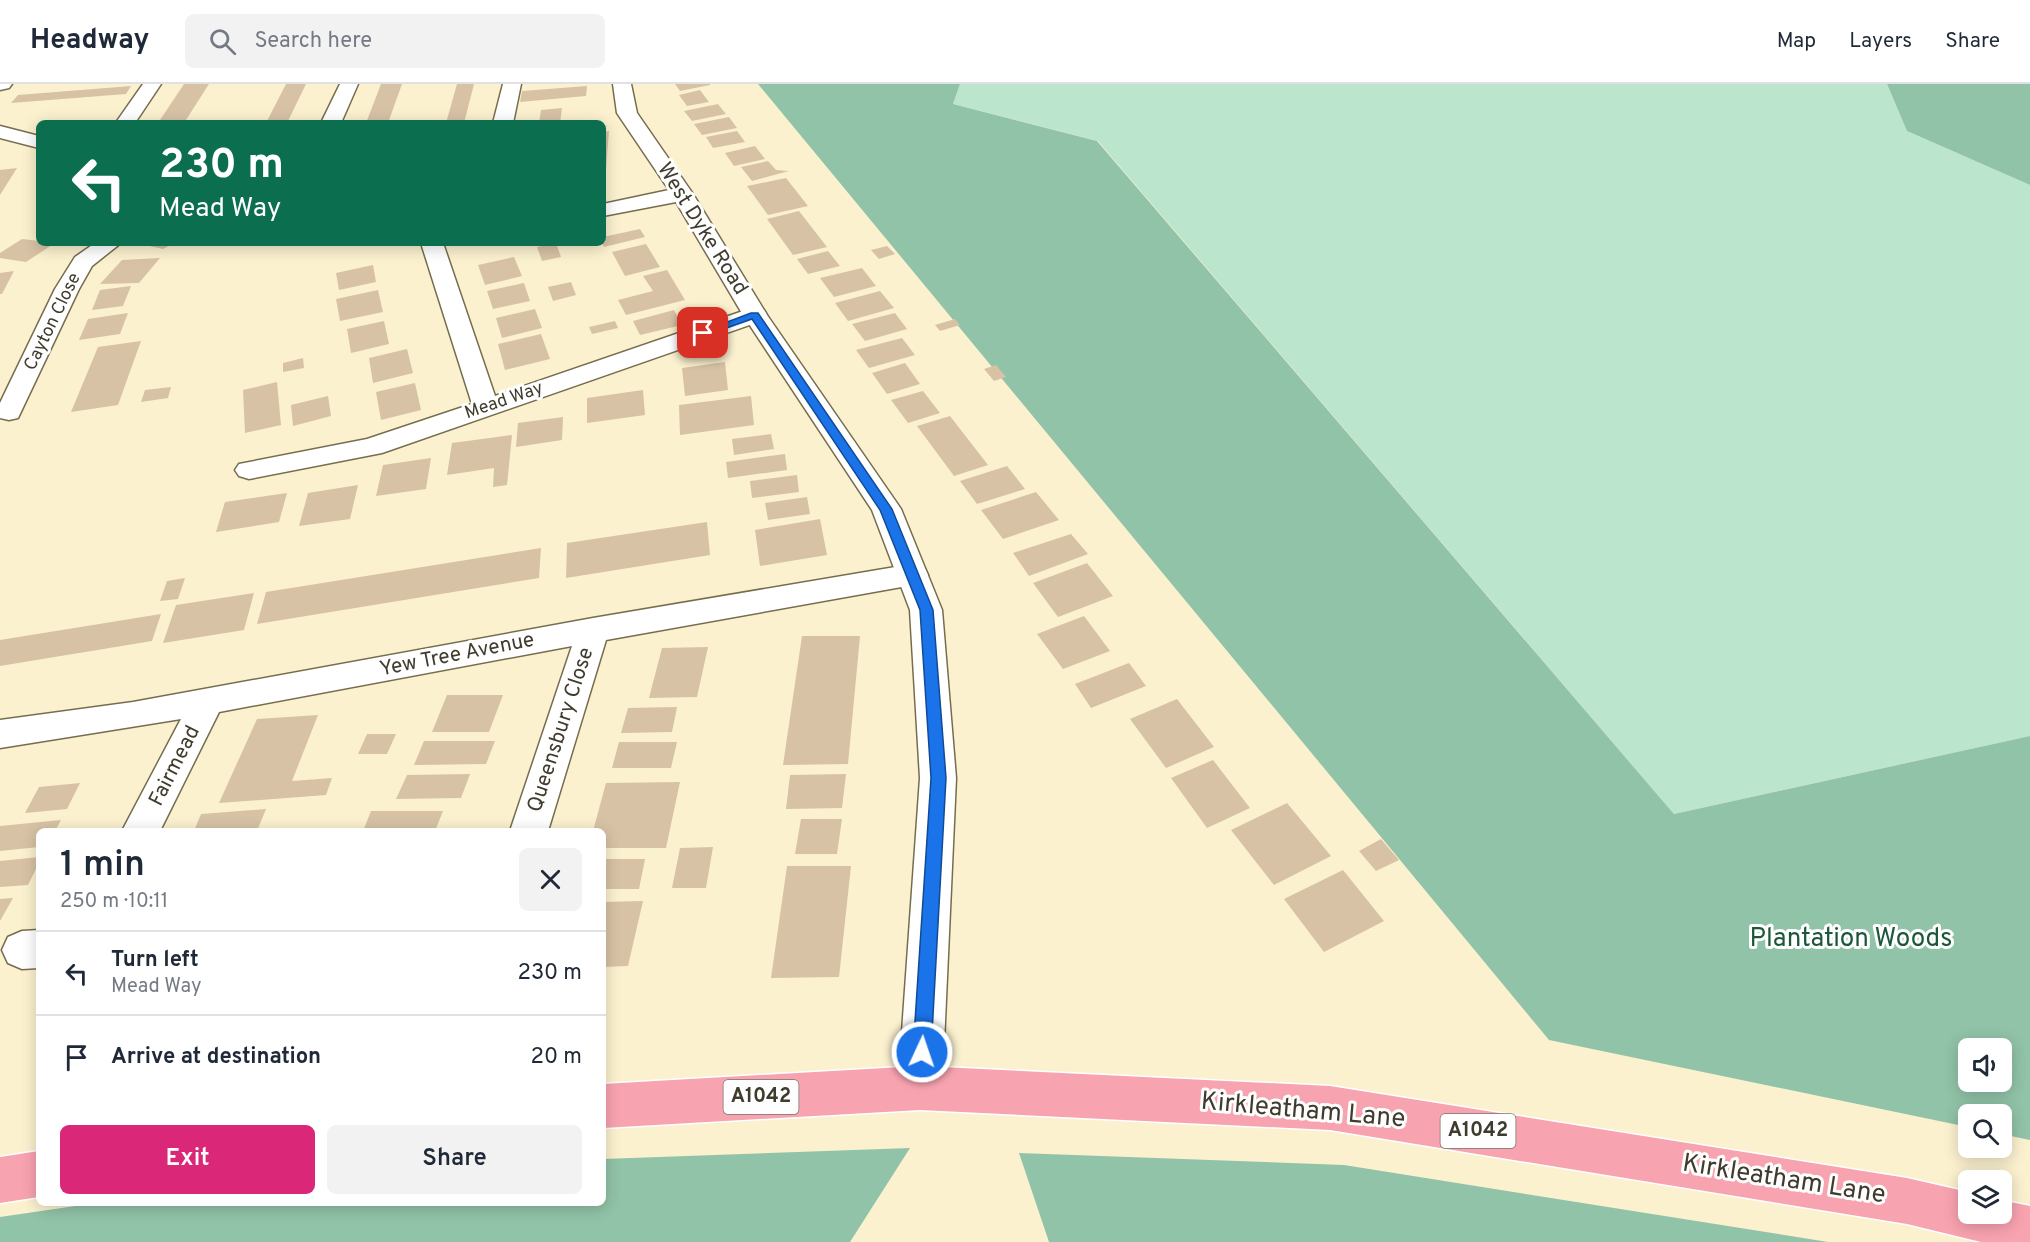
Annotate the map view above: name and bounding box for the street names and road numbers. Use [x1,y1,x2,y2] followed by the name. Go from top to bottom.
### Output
[650,158,754,300] street label: West Dyke Road
[19,269,87,375] street label: Cayton Close
[462,377,546,425] street label: Mead Way
[377,627,537,683] street label: Yew Tree Avenue
[522,644,600,816] street label: Queensbury Close
[143,721,207,811] street label: Fairmead
[724,1080,798,1114] road number: A1042
[1199,1086,1407,1136] street label: Kirkleatham Lane
[1440,1114,1516,1148] road number: A1042
[1680,1148,1888,1212] street label: Kirkleatham Lane

